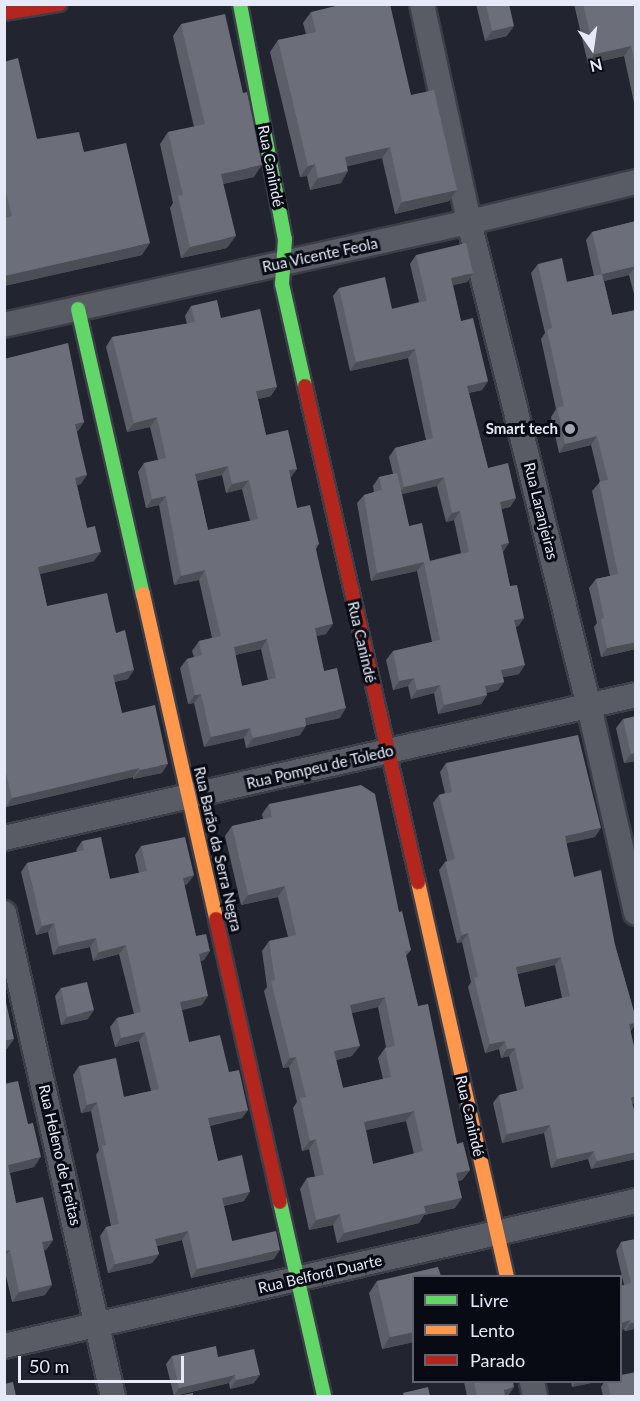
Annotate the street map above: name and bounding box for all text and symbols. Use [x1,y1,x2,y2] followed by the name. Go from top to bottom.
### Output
[562,18,622,78] north arrow
[588,55,604,77] text: N
[254,124,288,208] street label: Rua Canindé
[260,234,380,276] street label: Rua Vicente Feola
[486,420,558,438] place label: Smart tech
[563,422,577,436] marker: Smart tech
[520,461,562,561] street label: Rua Laranjeiras
[344,600,380,684] street label: Rua Canindé
[245,741,395,793] street label: Rua Pompeu de Toledo
[190,765,246,933] street label: Rua Barão da Serra Negra
[452,1074,488,1158] street label: Rua Canindé
[35,1083,85,1227] street label: Rua Heleno de Freitas
[256,1251,384,1297] street label: Rua Belford Duarte
[412,1275,622,1383] legend
[470,1289,509,1311] text: Livre
[470,1319,515,1341] text: Lento
[21,1344,188,1382] scale bar
[470,1349,525,1371] text: Parado
[29,1355,69,1377] text: 50 m

